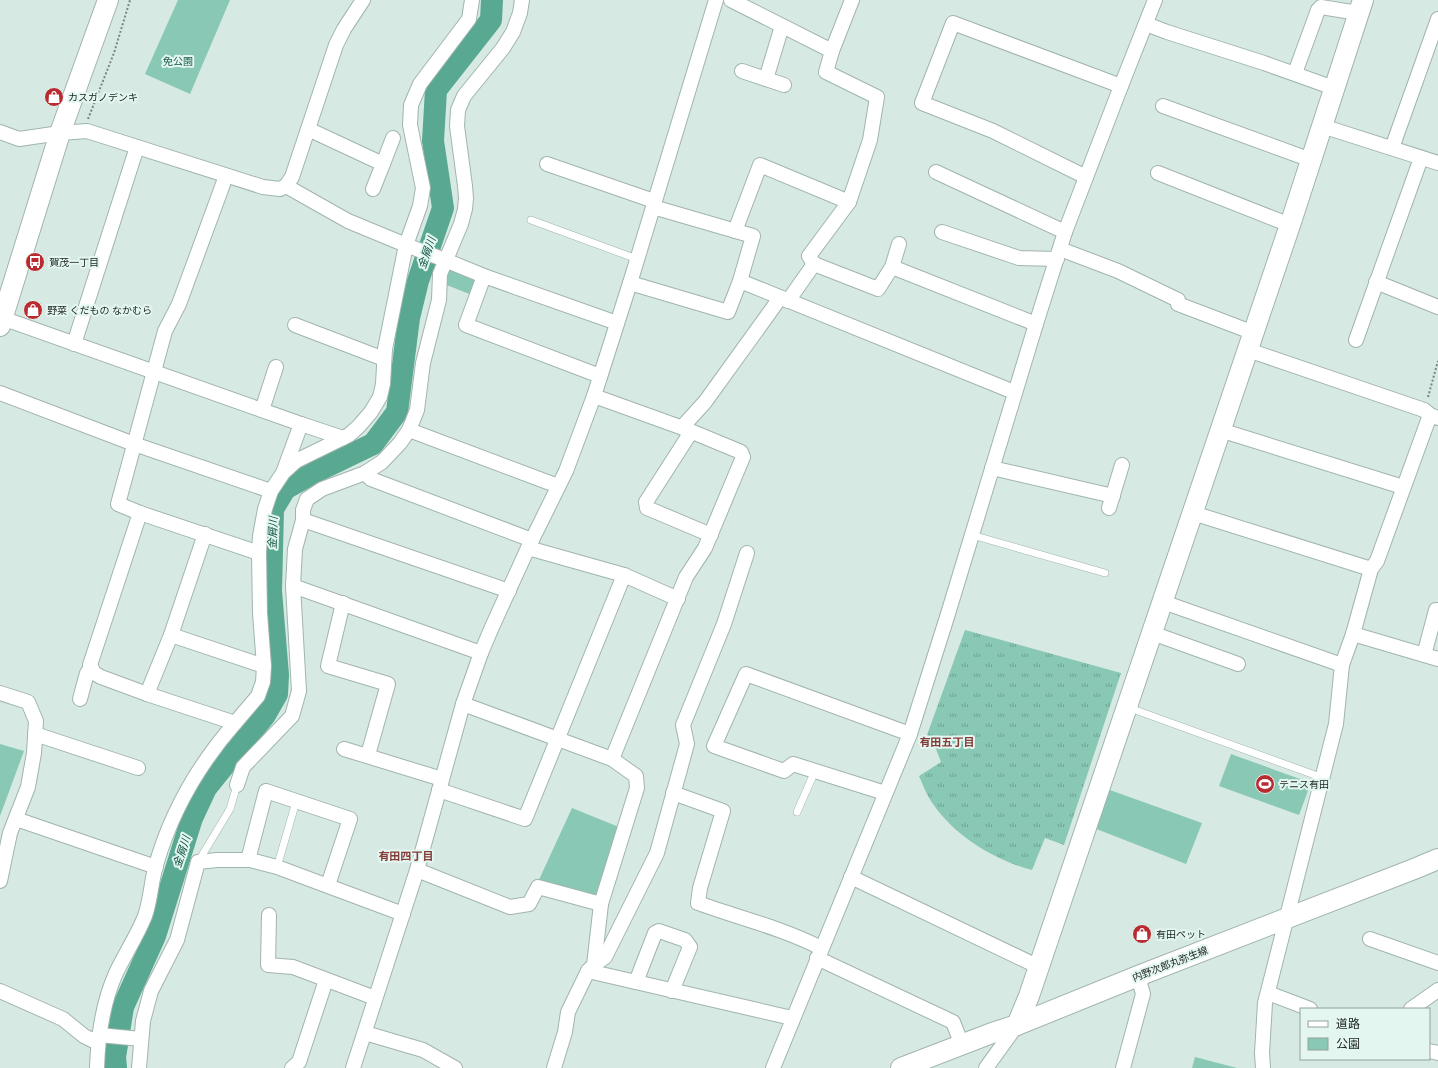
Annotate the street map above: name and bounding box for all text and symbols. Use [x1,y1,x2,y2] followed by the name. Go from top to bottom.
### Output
[163,56,193,67] park label: 免公園
[43,86,65,108] shop icon: カスガノデンキ
[68,92,138,103] place label: カスガノデンキ
[415,234,439,271] water label: 金屑川
[24,251,46,273] bus stop icon: 賀茂一丁目
[49,257,99,268] place label: 賀茂一丁目
[22,299,44,321] shop icon: 野菜 くだもの なかむら
[47,305,152,316] place label: 野菜 くだもの なかむら
[266,515,280,550] water label: 金屑川
[920,736,975,749] district label: 有田五丁目
[1254,773,1276,795] sports icon: テニス有田
[1279,779,1329,790] place label: テニス有田
[171,833,194,870] water label: 金屑川
[379,850,434,863] district label: 有田四丁目
[1131,923,1153,945] shop icon: 有田ペット
[1156,929,1206,940] place label: 有田ペット
[1131,945,1209,983] street label: 内野次郎丸弥生線
[1300,1008,1430,1060] legend
[1336,1017,1360,1031] text: 道路
[1336,1037,1360,1051] text: 公園

